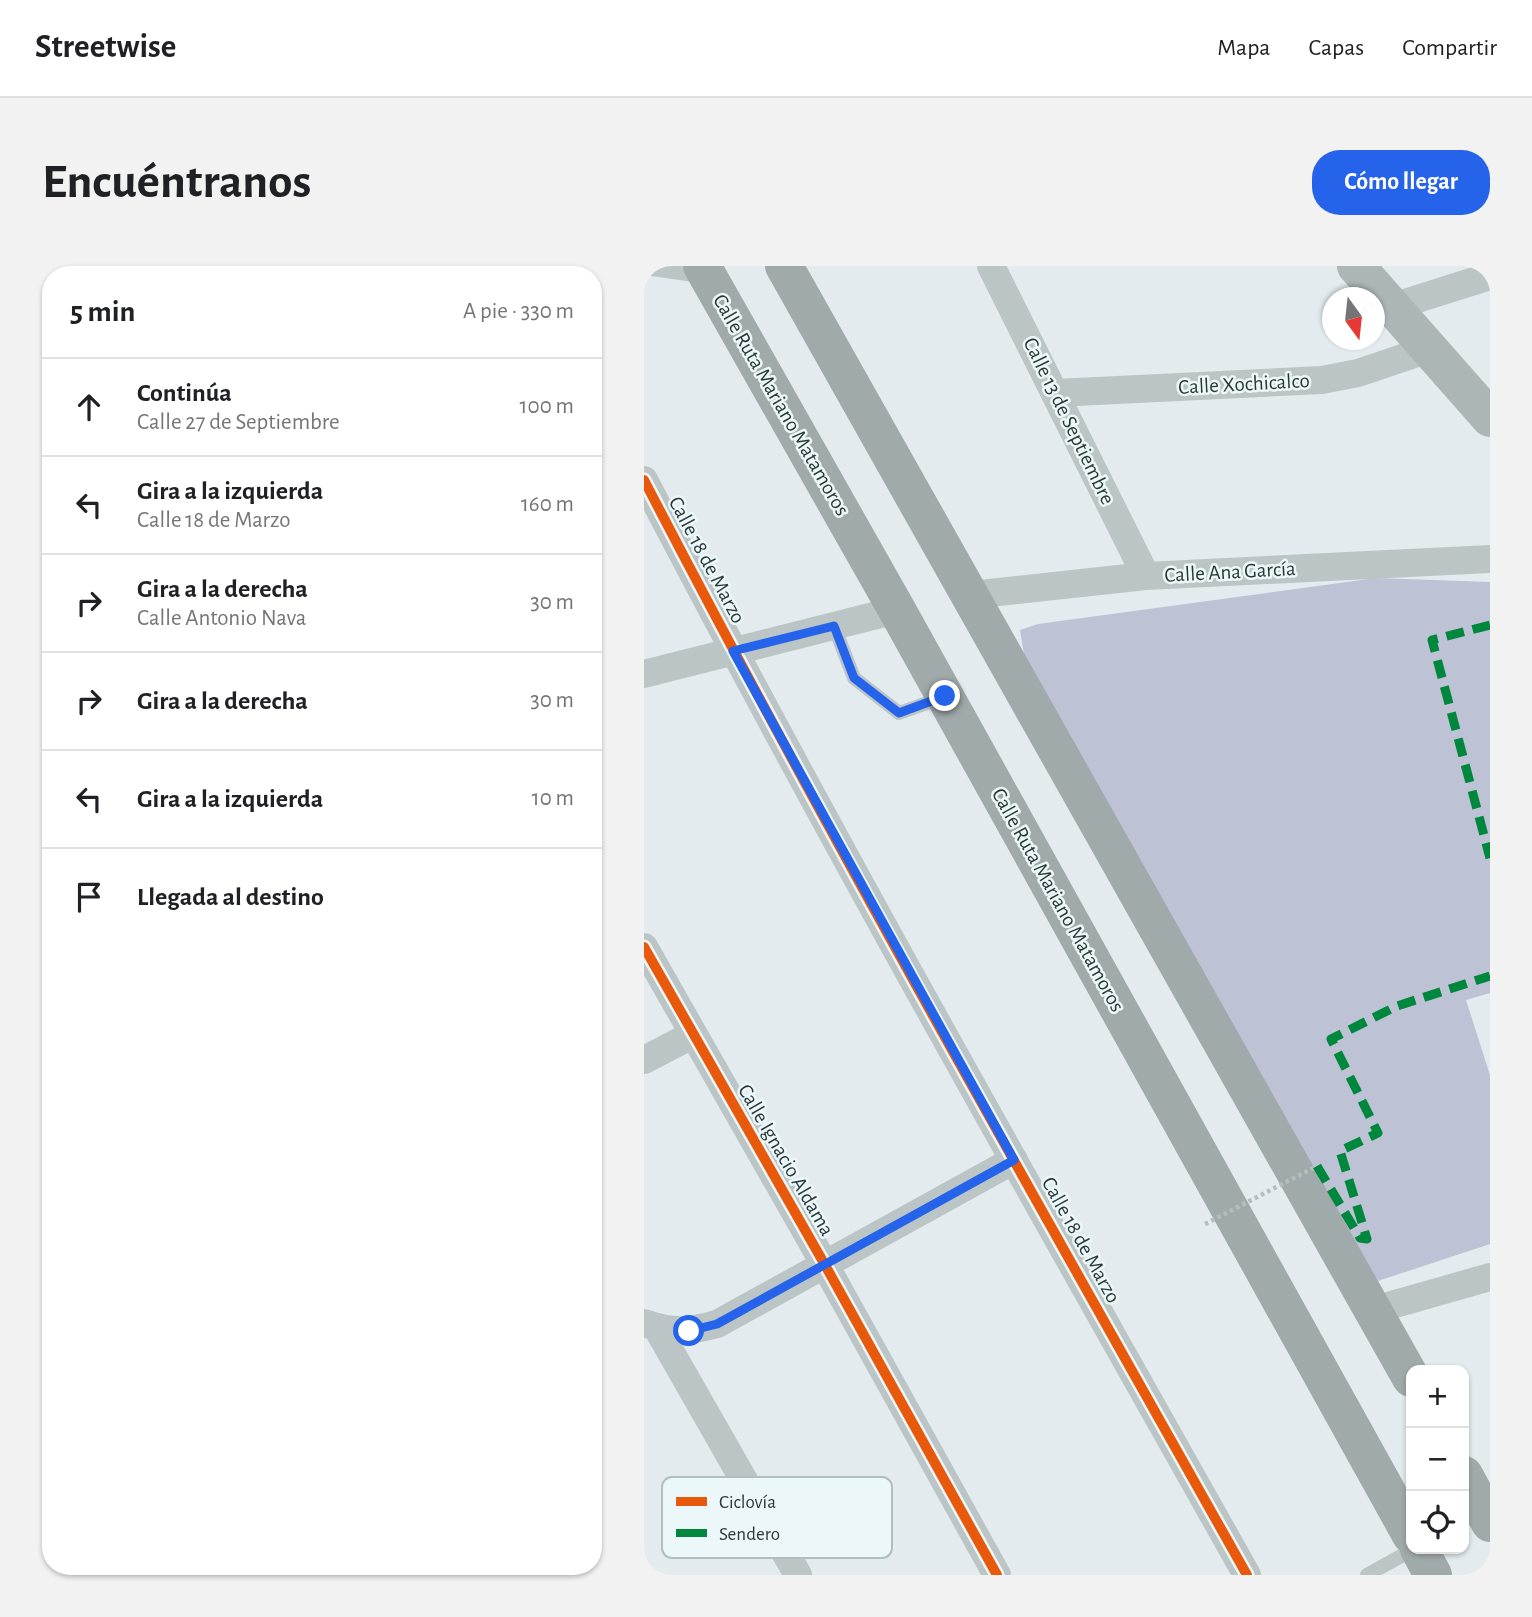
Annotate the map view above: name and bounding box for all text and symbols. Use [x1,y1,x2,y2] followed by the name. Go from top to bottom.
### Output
[35,31,176,64] text: Streetwise
[1217,36,1270,60] text: Mapa
[1308,36,1364,60] text: Capas
[1402,36,1497,60] text: Compartir
[1312,150,1490,215] button: Cómo llegar
[42,158,311,207] text: Encuéntranos
[1322,287,1385,350] north arrow
[709,291,853,519] street label: Calle Ruta Mariano Matamoros
[70,297,135,327] text: 5 min
[463,300,574,323] text: A pie · 330 m
[1020,334,1118,508] street label: Calle 13 de Septiembre
[1178,370,1310,398] street label: Calle Xochicalco
[137,380,232,406] text: Continúa
[70,388,108,426] icon: ahead
[520,395,574,418] text: 100 m
[137,411,340,434] text: Calle 27 de Septiembre
[137,478,323,504] text: Gira a la izquierda
[70,486,108,524] icon: left
[521,493,574,516] text: 160 m
[665,493,749,627] street label: Calle 18 de Marzo
[137,509,290,532] text: Calle 18 de Marzo
[1164,558,1297,586] street label: Calle Ana García
[137,576,308,602] text: Gira a la derecha
[70,584,108,622] icon: right
[530,591,574,614] text: 30 m
[137,607,306,630] text: Calle Antonio Nava
[929,680,960,711] route end
[70,682,108,720] icon: right
[137,688,308,714] text: Gira a la derecha
[530,689,574,712] text: 30 m
[70,780,108,818] icon: left
[988,785,1128,1015] street label: Calle Ruta Mariano Matamoros
[137,786,323,812] text: Gira a la izquierda
[532,787,574,810] text: 10 m
[70,878,108,916] icon: arrive
[137,884,324,910] text: Llegada al destino
[734,1081,838,1240] street label: Calle Ignacio Aldama
[1038,1174,1124,1306] street label: Calle 18 de Marzo
[673,1315,704,1346] route start
[1406,1365,1469,1554] map controls
[1406,1365,1469,1428] button: +
[1406,1428,1469,1491] button: −
[662,1477,892,1558] legend
[1406,1491,1469,1554] button: locate
[719,1493,776,1512] text: Ciclovía
[719,1525,780,1544] text: Sendero

